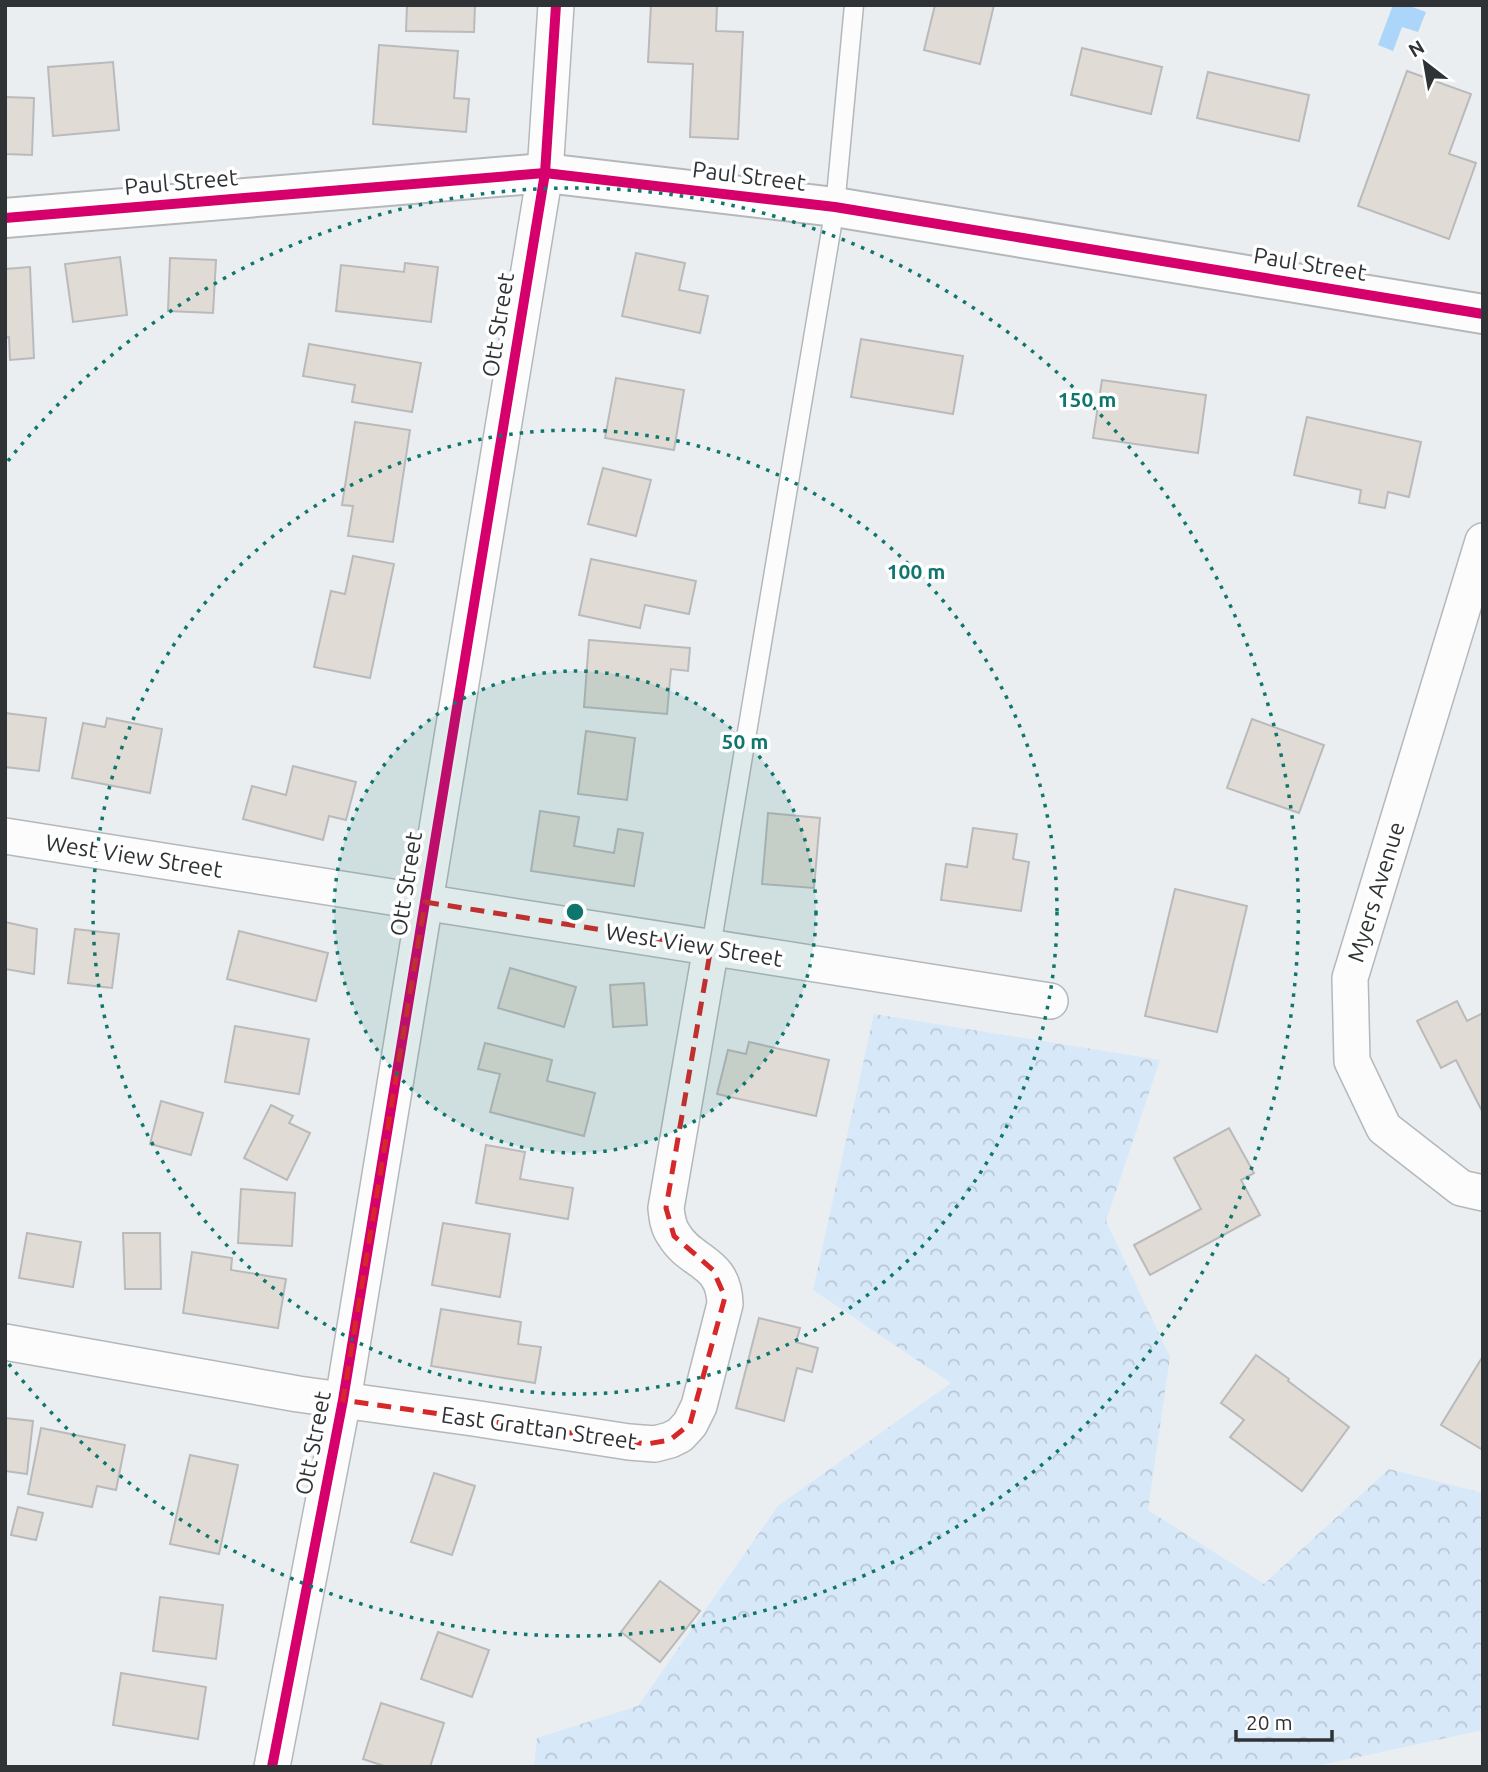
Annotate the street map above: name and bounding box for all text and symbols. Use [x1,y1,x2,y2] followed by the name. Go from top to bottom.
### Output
[1390,28,1460,98] north arrow
[1404,35,1428,62] text: N
[691,156,807,195] street label: Paul Street
[123,164,239,199] street label: Paul Street
[1252,242,1368,285] street label: Paul Street
[477,271,518,379] street label: Ott Street
[1058,387,1116,411] text: 150 m
[887,559,945,583] text: 100 m
[722,729,768,753] text: 50 m
[1342,819,1409,965] street label: Myers Avenue
[44,829,224,882] street label: West View Street
[385,830,426,938] street label: Ott Street
[563,900,587,924] centre of rings
[604,918,784,971] street label: West View Street
[290,1389,335,1497] street label: Ott Street
[440,1401,638,1454] street label: East Grattan Street
[1236,1698,1332,1742] scale bar
[1246,1710,1293,1734] text: 20 m

